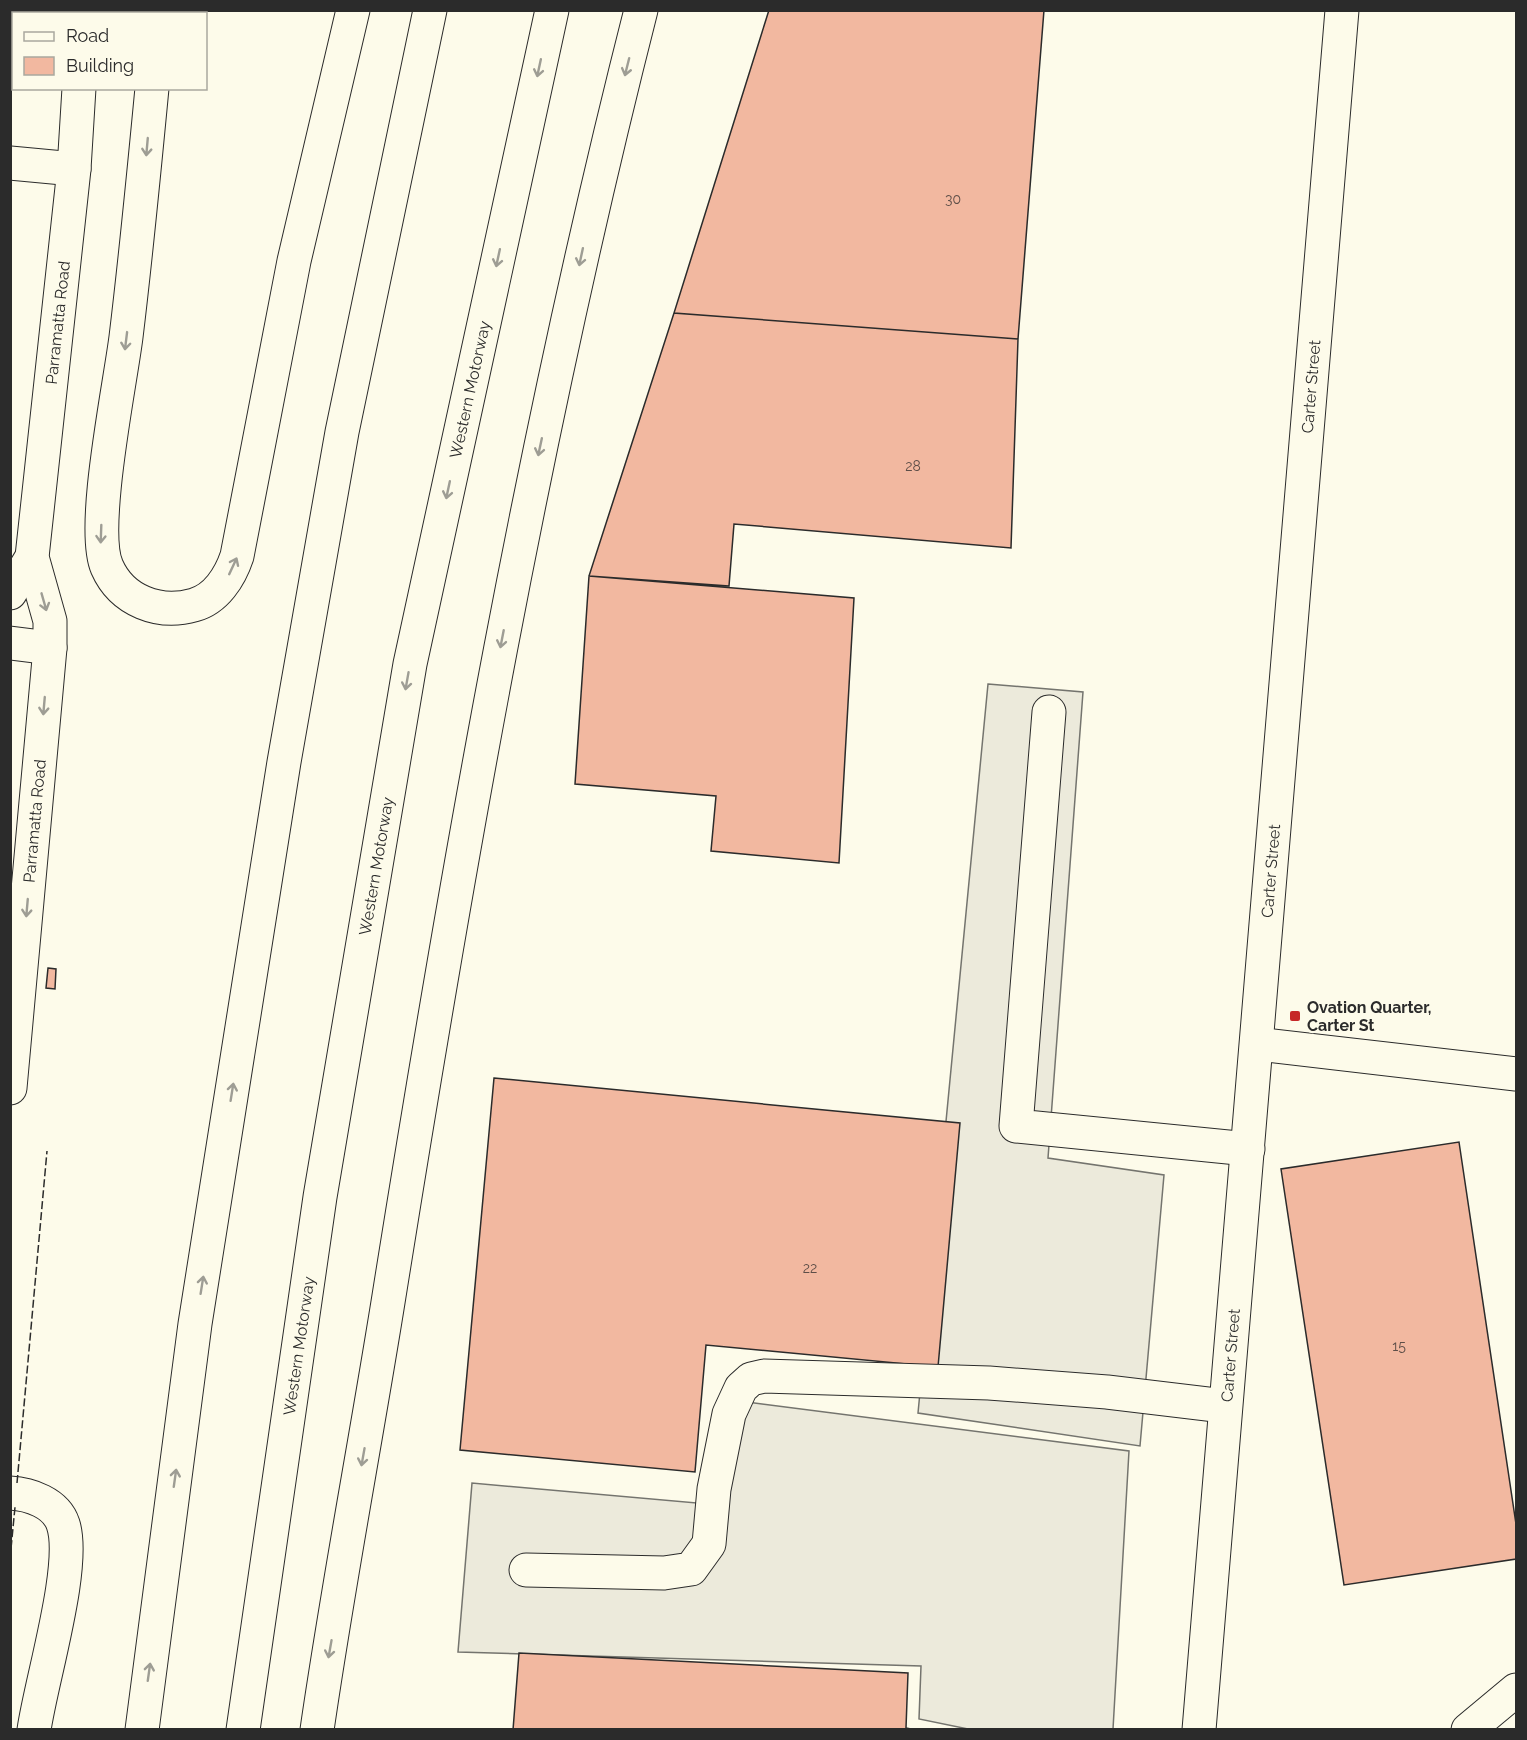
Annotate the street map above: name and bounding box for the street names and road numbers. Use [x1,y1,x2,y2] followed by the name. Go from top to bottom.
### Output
[41,260,73,385] street label: Parramatta Road
[445,319,494,460] street label: Western Motorway
[1297,339,1324,434] street label: Carter Street
[19,758,49,884] street label: Parramatta Road
[355,795,397,937] street label: Western Motorway
[1257,823,1284,918] street label: Carter Street
[279,1275,318,1417] street label: Western Motorway
[1217,1307,1244,1403] street label: Carter Street

